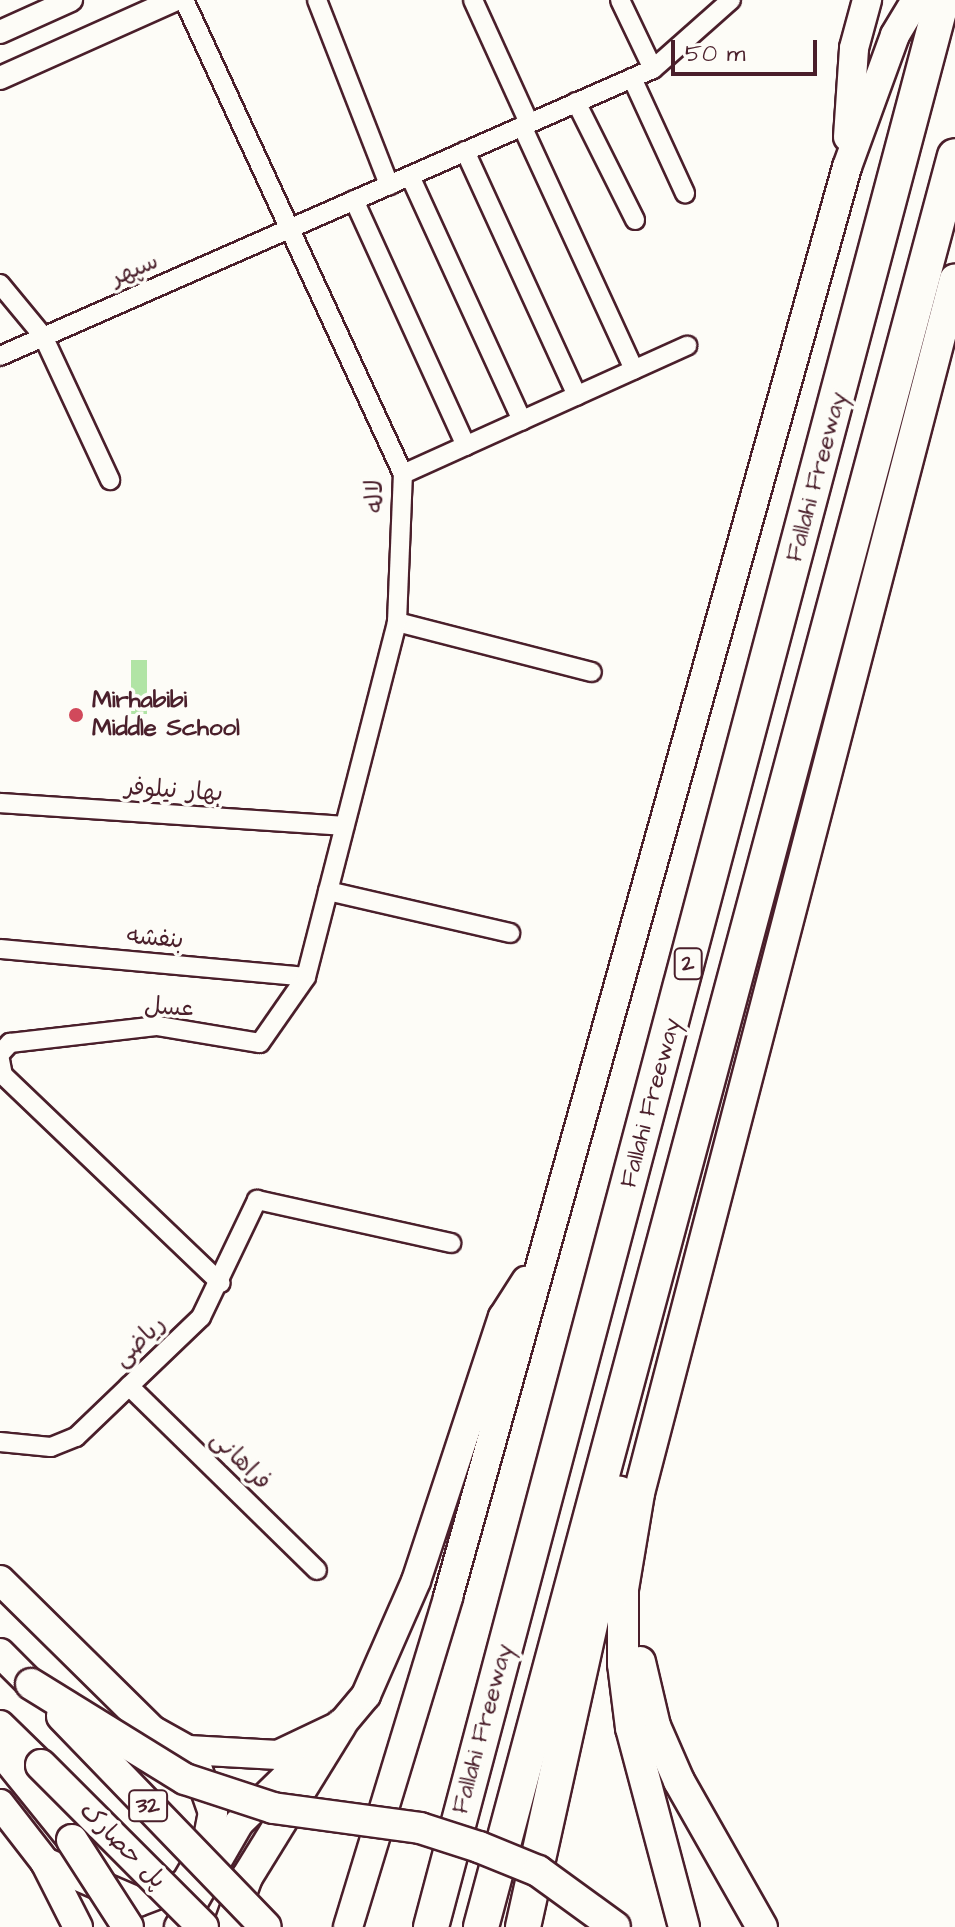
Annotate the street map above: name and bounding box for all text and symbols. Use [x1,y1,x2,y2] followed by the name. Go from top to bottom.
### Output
[675,24,821,74] scale bar
[685,37,745,71] text: 50 m
[107,247,163,293] street label: سپهر
[781,389,853,565] street label: Fallahi Freeway
[361,479,391,513] street label: لاله
[92,687,240,743] place label: Mirhabibi Middle School
[67,706,85,724] marker: Mirhabibi Middle School
[124,773,224,809] street label: بهار نیلوفر
[125,922,185,956] street label: بنفشه
[672,946,704,982] road number: 2
[143,992,195,1024] street label: عسل
[615,1015,687,1191] street label: Fallahi Freeway
[108,1310,172,1374] street label: ریاضی
[204,1425,276,1497] street label: فراهانی
[447,1641,519,1817] street label: Fallahi Freeway
[128,1788,168,1824] road number: 32
[73,1797,171,1895] street label: پل حصارک

